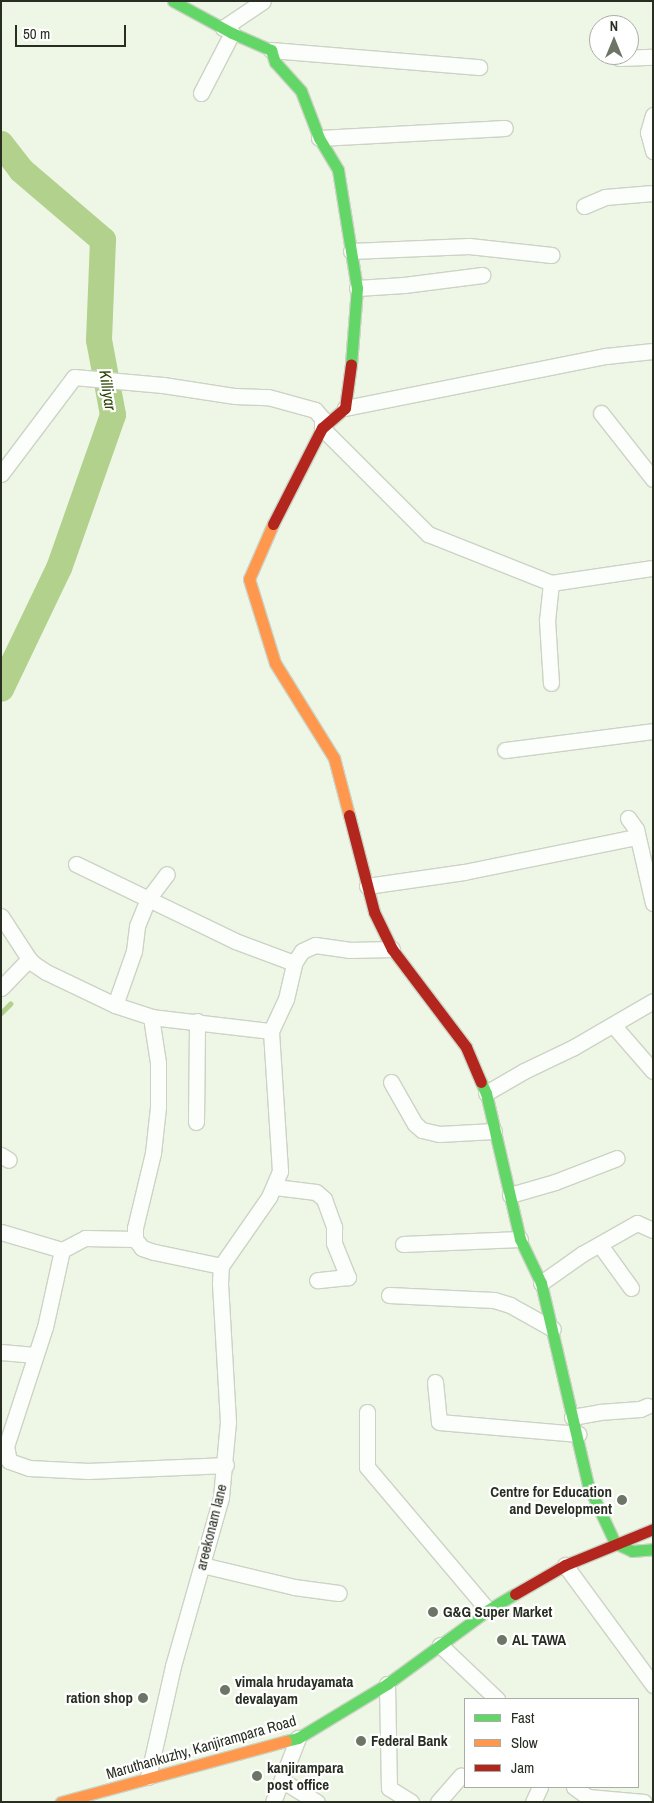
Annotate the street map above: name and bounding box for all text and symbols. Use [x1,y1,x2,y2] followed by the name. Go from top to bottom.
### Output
[18,15,129,47] scale bar
[589,15,639,65] north arrow
[610,17,618,35] text: N
[23,23,50,44] text: 50 m
[95,369,121,411] water label: Killiyar
[192,1482,230,1572] street label: areekonam lane
[490,1482,612,1517] place label: Centre for Education and Development
[616,1494,628,1506] marker: Centre for Education and Development
[443,1603,552,1621] place label: G&G Super Market
[427,1606,439,1618] marker: G&G Super Market
[512,1631,566,1649] place label: AL TAWA
[496,1634,508,1646] marker: AL TAWA
[235,1672,353,1707] place label: vimala hrudayamata devalayam
[219,1684,231,1696] marker: vimala hrudayamata devalayam
[66,1689,133,1707] place label: ration shop
[137,1692,149,1704] marker: ration shop
[464,1698,639,1788] legend
[511,1707,534,1728] text: Fast
[104,1711,298,1783] street label: Maruthankuzhy, Kanjirampara Road
[371,1732,448,1750] place label: Federal Bank
[511,1732,538,1753] text: Slow
[355,1735,367,1747] marker: Federal Bank
[511,1757,534,1778] text: Jam
[267,1758,344,1793] place label: kanjirampara post office
[251,1770,263,1782] marker: kanjirampara post office

